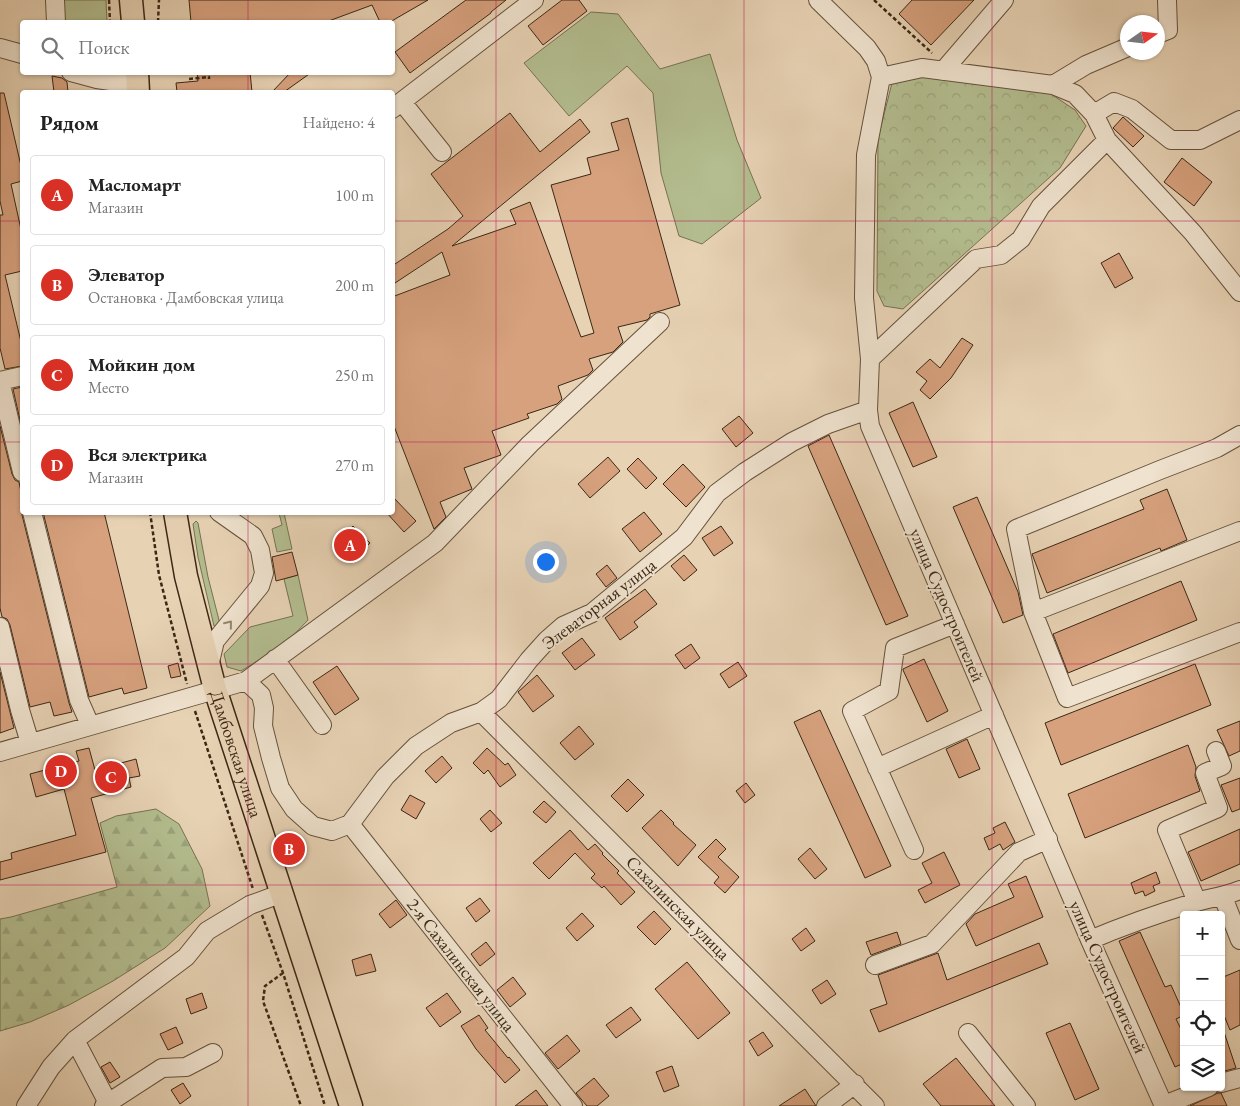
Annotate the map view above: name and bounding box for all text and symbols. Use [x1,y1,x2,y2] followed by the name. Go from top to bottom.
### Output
[1120,15,1165,60] north arrow
[20,20,395,75] search box
[38,34,66,62] icon: search
[78,35,130,60] text: Поиск
[40,109,99,136] text: Рядом
[303,112,375,133] text: Найдено: 4
[88,172,181,197] text: Масломарт
[51,185,63,206] text: A
[335,185,374,206] text: 100 m
[88,197,143,218] text: Магазин
[88,262,164,287] text: Элеватор
[52,275,62,296] text: B
[335,275,374,296] text: 200 m
[88,287,284,308] text: Остановка · Дамбовская улица
[88,352,195,377] text: Мойкин дом
[51,365,63,386] text: C
[335,365,374,386] text: 250 m
[88,377,129,398] text: Место
[88,442,207,467] text: Вся электрика
[51,455,63,476] text: D
[335,455,374,476] text: 270 m
[88,467,143,488] text: Магазин
[905,524,990,686] street label: улица Судостроителей
[334,526,366,564] pin: A
[533,549,559,575] your location
[537,553,661,654] street label: Элеваторная улица
[224,621,232,630] one-way arrow
[205,687,268,821] street label: Дамбовская улица
[45,752,77,790] pin: D
[95,758,127,796] pin: C
[273,830,305,868] pin: B
[621,851,736,965] street label: Сахалинская улица
[402,893,521,1037] street label: 2-я Сахалинская улица
[1064,897,1153,1057] street label: улица Судостроителей
[1180,911,1225,1091] map controls
[1180,911,1225,956] button: +
[1180,956,1225,1001] button: −
[1180,1001,1225,1046] button: locate
[1180,1046,1225,1091] button: layers

